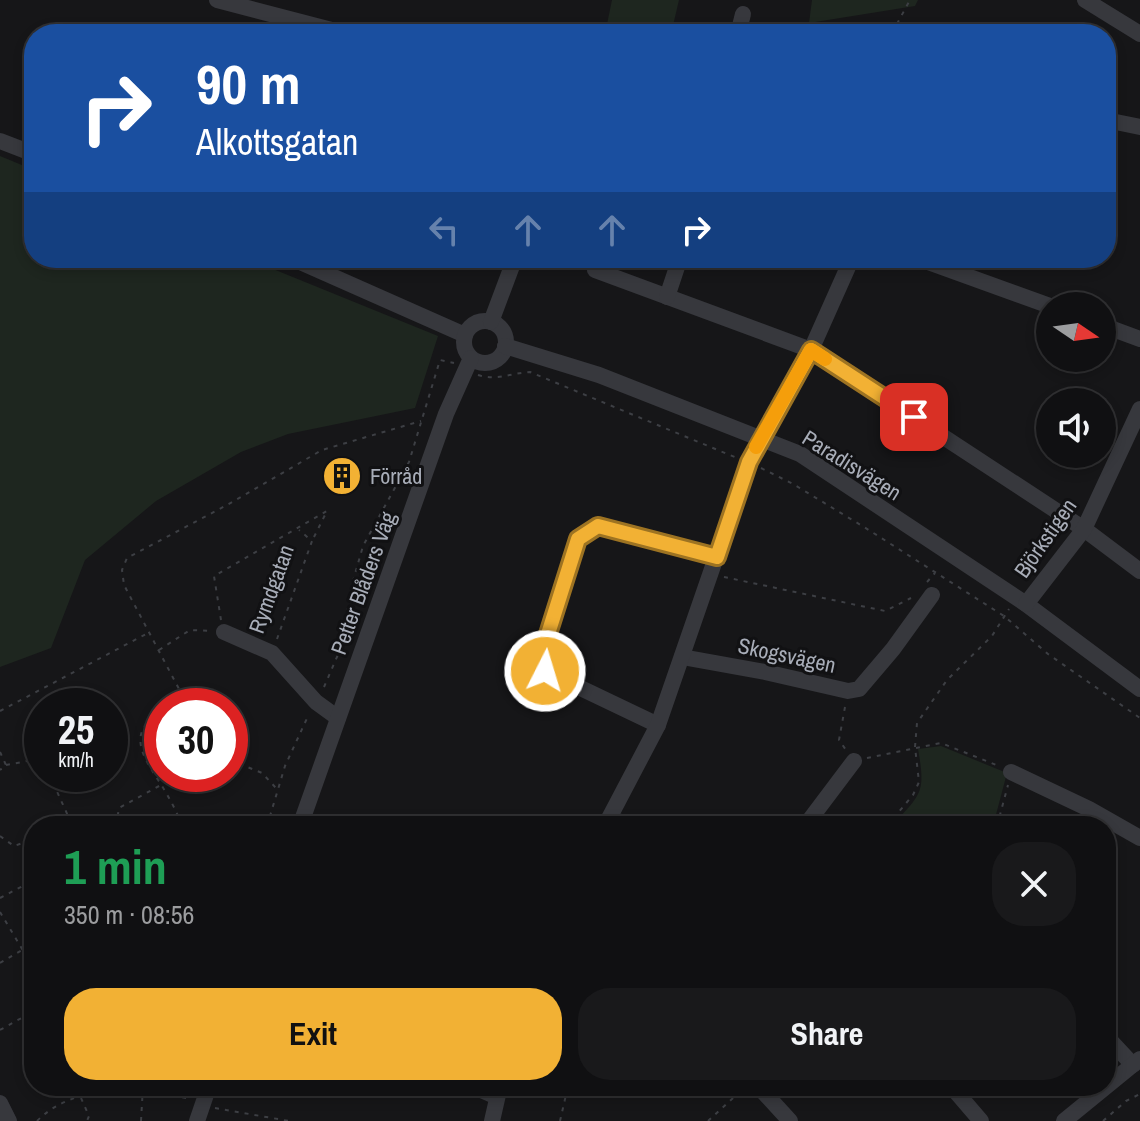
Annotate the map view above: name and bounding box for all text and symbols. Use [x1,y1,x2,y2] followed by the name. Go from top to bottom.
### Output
[196,46,301,121] text: 90 m
[64,56,168,160] icon: right
[196,118,358,166] text: Alkottsgatan
[422,208,466,252] icon: left
[506,208,550,252] icon: ahead
[590,208,634,252] icon: ahead
[674,208,718,252] icon: right
[1036,292,1116,372] north arrow
[1036,292,1116,468] map controls
[880,383,948,451] pin
[1036,388,1116,468] button: sound
[892,395,936,439] icon: arrive
[797,423,907,507] street label: Paradisvägen
[321,455,363,497] building icon: Förråd
[370,461,422,491] place label: Förråd
[1007,492,1083,584] street label: Björkstigen
[323,507,403,659] street label: Petter Blåders Väg
[241,541,301,637] street label: Rymdgatan
[503,629,587,713] position arrow
[735,630,839,680] street label: Skogsvägen
[144,688,248,792] speed limit sign: 30
[58,703,94,756] text: 25
[58,746,94,773] text: km/h
[64,834,167,899] text: 1 min
[992,842,1076,926] button: close
[64,897,194,932] text: 350 m · 08:56
[64,988,562,1080] button: Exit
[578,988,1076,1080] button: Share

